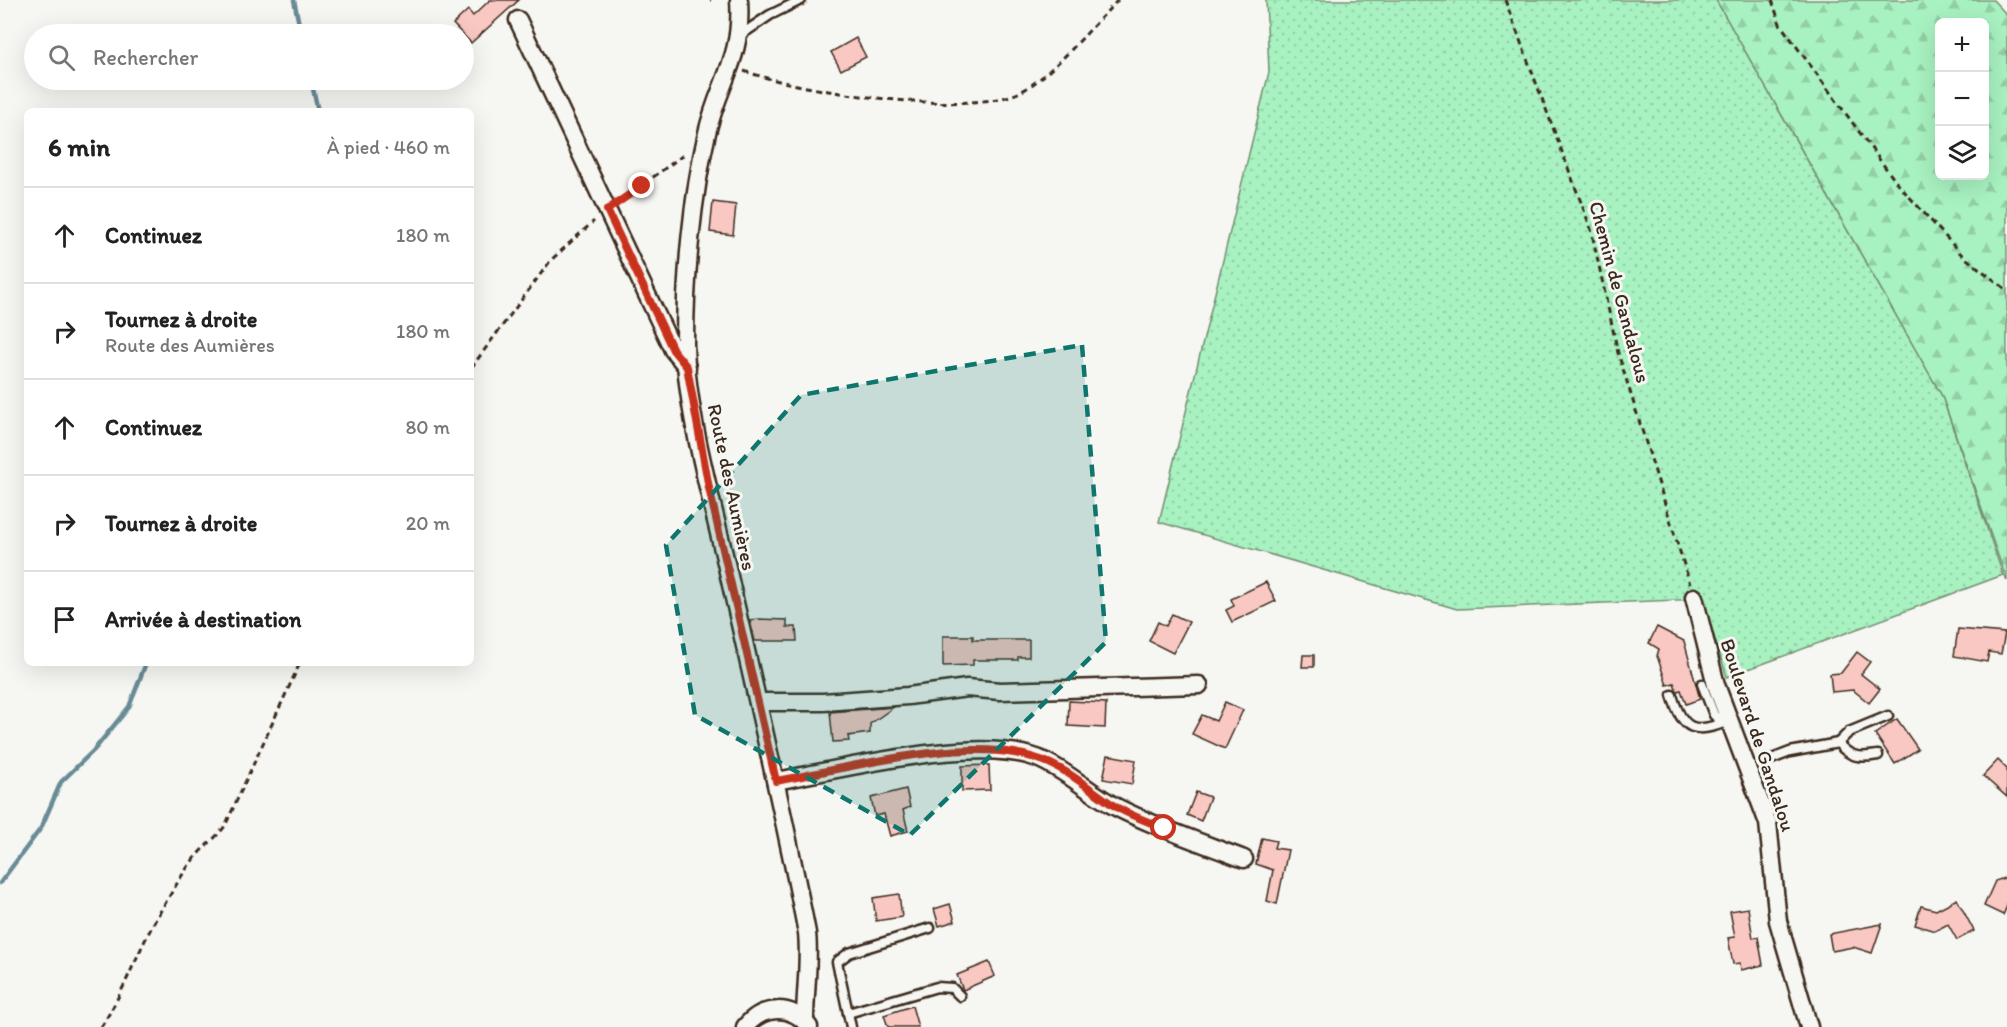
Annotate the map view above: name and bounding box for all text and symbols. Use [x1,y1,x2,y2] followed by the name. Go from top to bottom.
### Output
[1935,18,1989,180] map controls
[1935,18,1989,72] button: +
[24,24,474,90] search box
[45,41,78,74] icon: search
[93,44,198,71] text: Rechercher
[1935,72,1989,126] button: −
[1935,126,1989,180] button: layers
[48,131,110,163] text: 6 min
[327,135,450,159] text: À pied · 460 m
[628,172,654,198] route end
[1584,199,1656,385] street label: Chemin de Gandalous
[48,219,81,252] icon: ahead
[105,222,202,249] text: Continuez
[396,223,450,247] text: 180 m
[105,306,257,333] text: Tournez à droite
[48,315,81,348] icon: right
[396,319,450,343] text: 180 m
[105,333,275,357] text: Route des Aumières
[703,401,761,573] street label: Route des Aumières
[48,411,81,444] icon: ahead
[105,414,202,441] text: Continuez
[405,415,450,439] text: 80 m
[48,507,81,540] icon: right
[105,510,257,537] text: Tournez à droite
[406,511,450,535] text: 20 m
[48,603,81,636] icon: arrive
[105,606,301,633] text: Arrivée à destination
[1716,636,1800,834] street label: Boulevard de Gandalou
[1150,814,1176,840] route start

